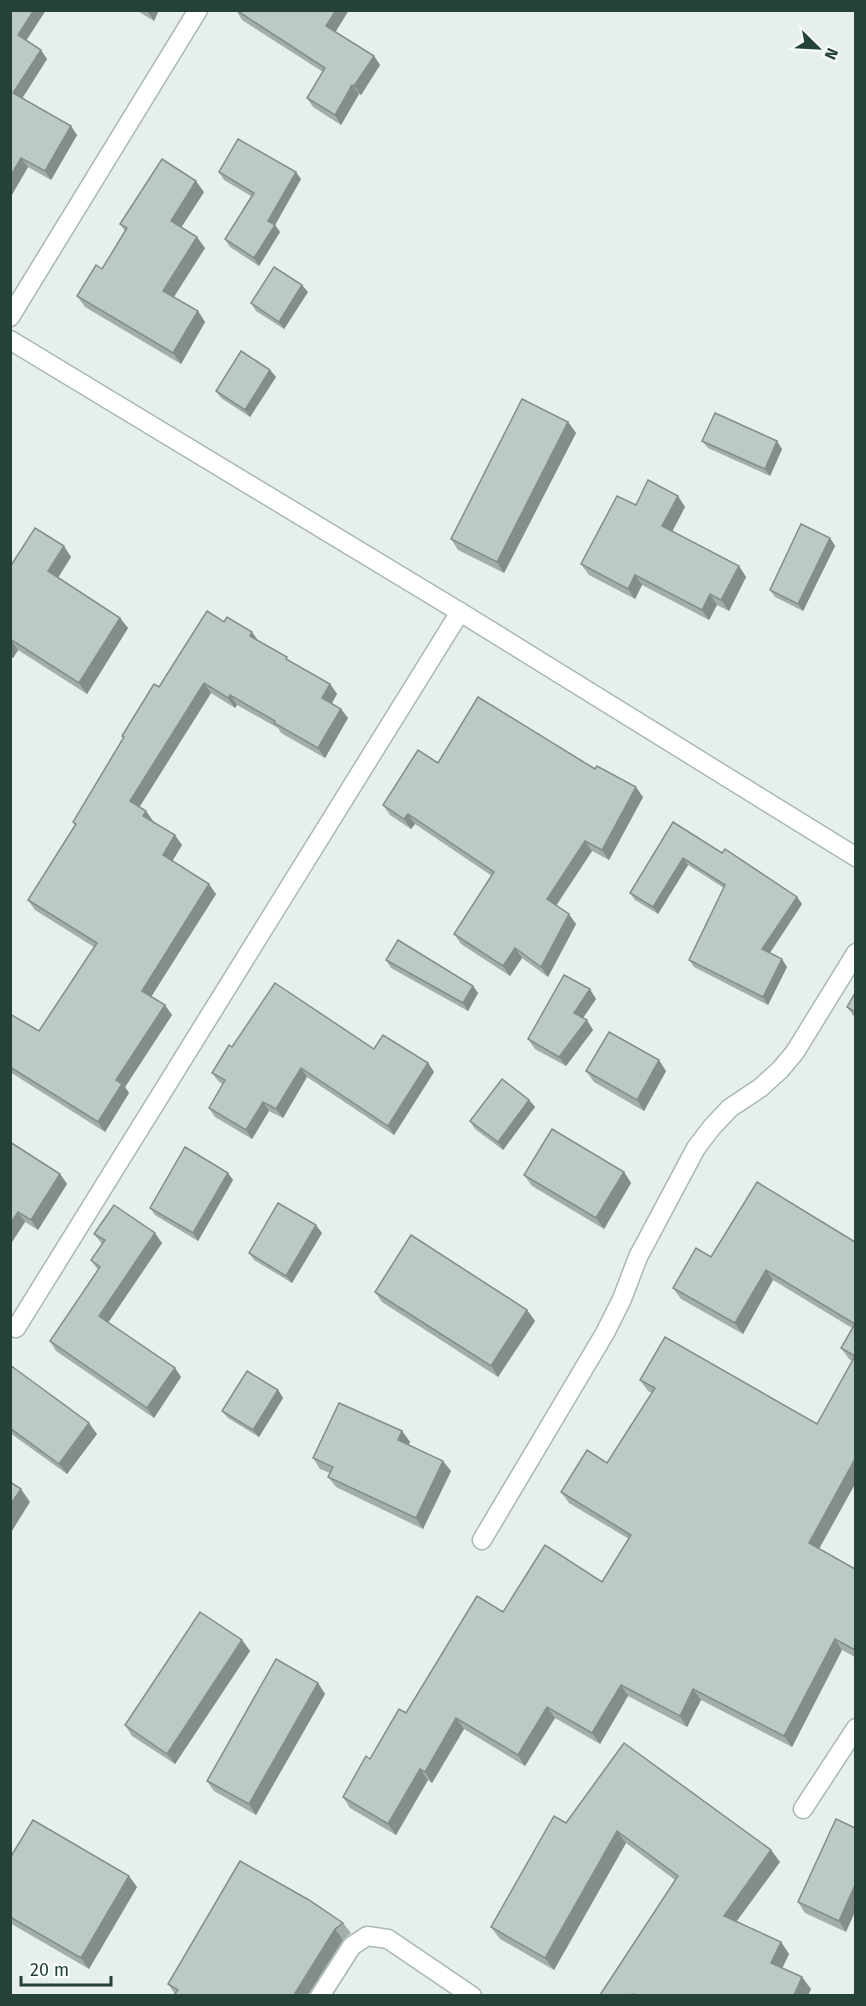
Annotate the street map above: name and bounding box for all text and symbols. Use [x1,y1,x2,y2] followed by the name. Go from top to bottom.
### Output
[788,18,848,78] north arrow
[820,45,842,63] text: N
[21,1949,111,1987] scale bar
[30,1959,69,1981] text: 20 m

